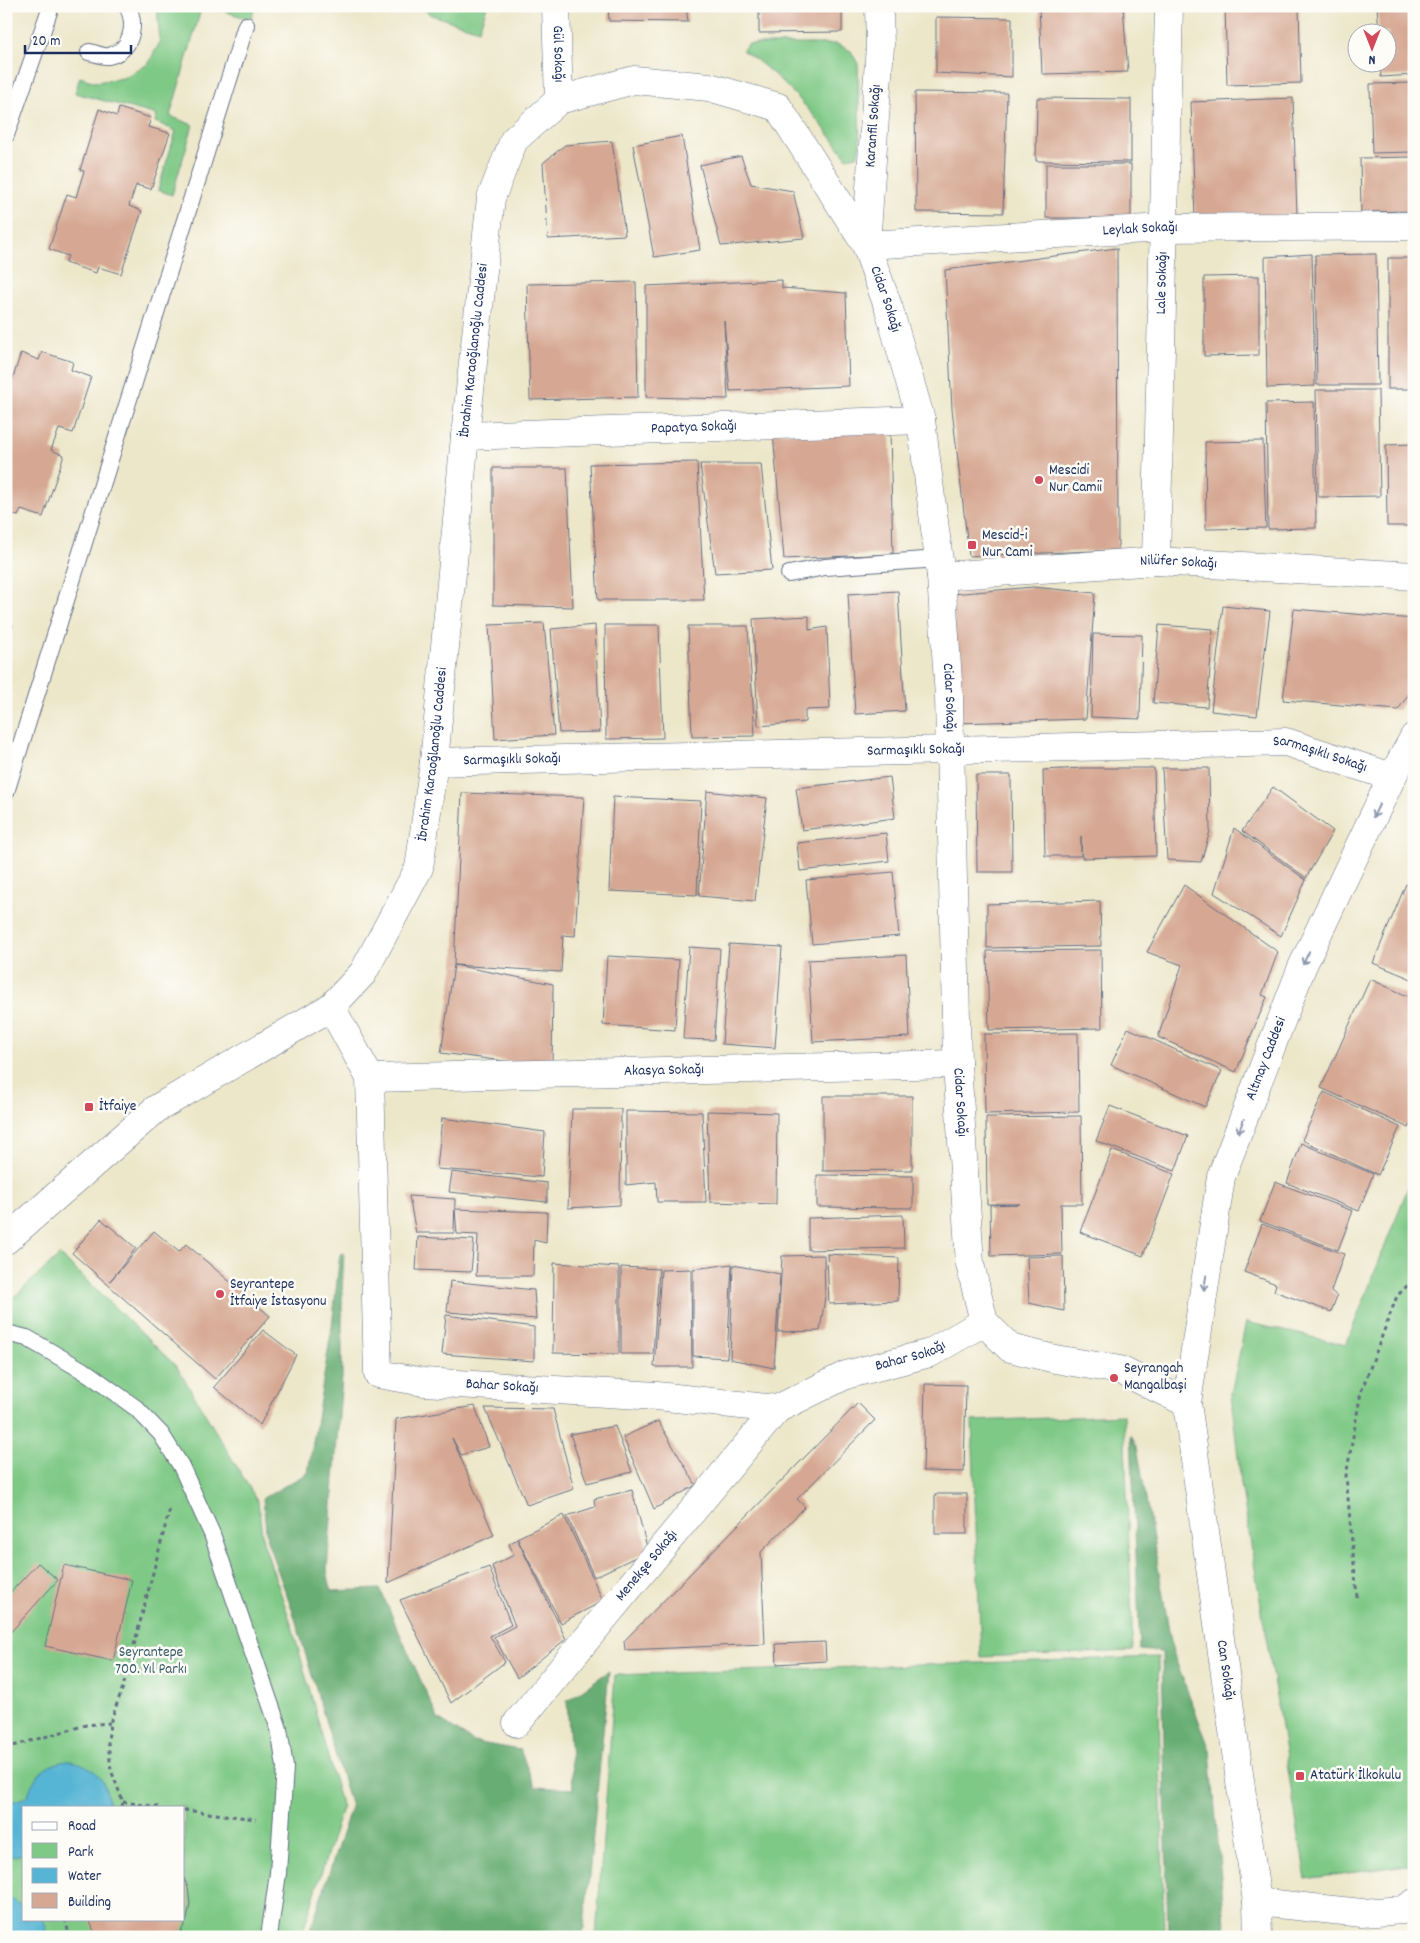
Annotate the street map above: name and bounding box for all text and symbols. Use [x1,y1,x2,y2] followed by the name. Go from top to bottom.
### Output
[25,22,131,54] scale bar
[1348,22,1398,72] north arrow
[546,25,569,83] street label: Gül Sokağı
[32,31,60,53] text: 20 m
[1368,49,1375,69] text: N
[860,83,888,168] street label: Karanfil Sokağı
[1102,217,1178,242] street label: Leylak Sokağı
[1151,251,1174,315] street label: Lale Sokağı
[454,262,495,439] street label: İbrahim Karaoğlanoğlu Caddesi
[863,263,906,335] street label: Cidar Sokağı
[651,415,737,440] street label: Papatya Sokağı
[1049,460,1102,499] place label: Mescidi Nur Camii
[1033,474,1045,486] marker: Mescidi Nur Camii
[982,525,1033,564] place label: Mescid-i Nur Cami
[966,539,978,551] marker: Mescid-i Nur Cami
[1139,550,1218,576] street label: Nilüfer Sokağı
[936,662,961,733] street label: Cidar Sokağı
[412,666,454,843] street label: İbrahim Karaoğlanoğlu Caddesi
[1273,731,1370,779] street label: Sarmaşıklı Sokağı
[867,739,965,763] street label: Sarmaşıklı Sokağı
[463,748,561,772] street label: Sarmaşıklı Sokağı
[1371,803,1380,818] one-way arrow
[1301,950,1310,965] one-way arrow
[1240,1014,1293,1104] street label: Altınay Caddesi
[624,1059,704,1083] street label: Akasya Sokağı
[946,1067,973,1138] street label: Cidar Sokağı
[99,1096,137,1118] place label: İtfaiye
[83,1101,95,1113] marker: İtfaiye
[1236,1118,1245,1133] one-way arrow
[230,1274,326,1313] place label: Seyrantepe İtfaiye İstasyonu
[1200,1275,1210,1291] one-way arrow
[214,1288,226,1300] marker: Seyrantepe İtfaiye İstasyonu
[873,1335,950,1378] street label: Bahar Sokağı
[1124,1358,1187,1397] place label: Seyrangah Mangalbași
[1108,1372,1120,1384] marker: Seyrangah Mangalbași
[465,1374,539,1400] street label: Bahar Sokağı
[611,1525,684,1607] street label: Menekşe Sokağı
[1210,1638,1240,1702] street label: Can Sokağı
[115,1642,187,1681] park label: Seyrantepe 700. Yıl Parkı
[1310,1765,1401,1787] place label: Atatürk İlkokulu
[1294,1770,1306,1782] marker: Atatürk İlkokulu
[22,1806,185,1920] legend
[68,1816,96,1838] text: Road
[68,1842,94,1864] text: Park
[68,1866,102,1888] text: Water
[68,1892,111,1914] text: Building

